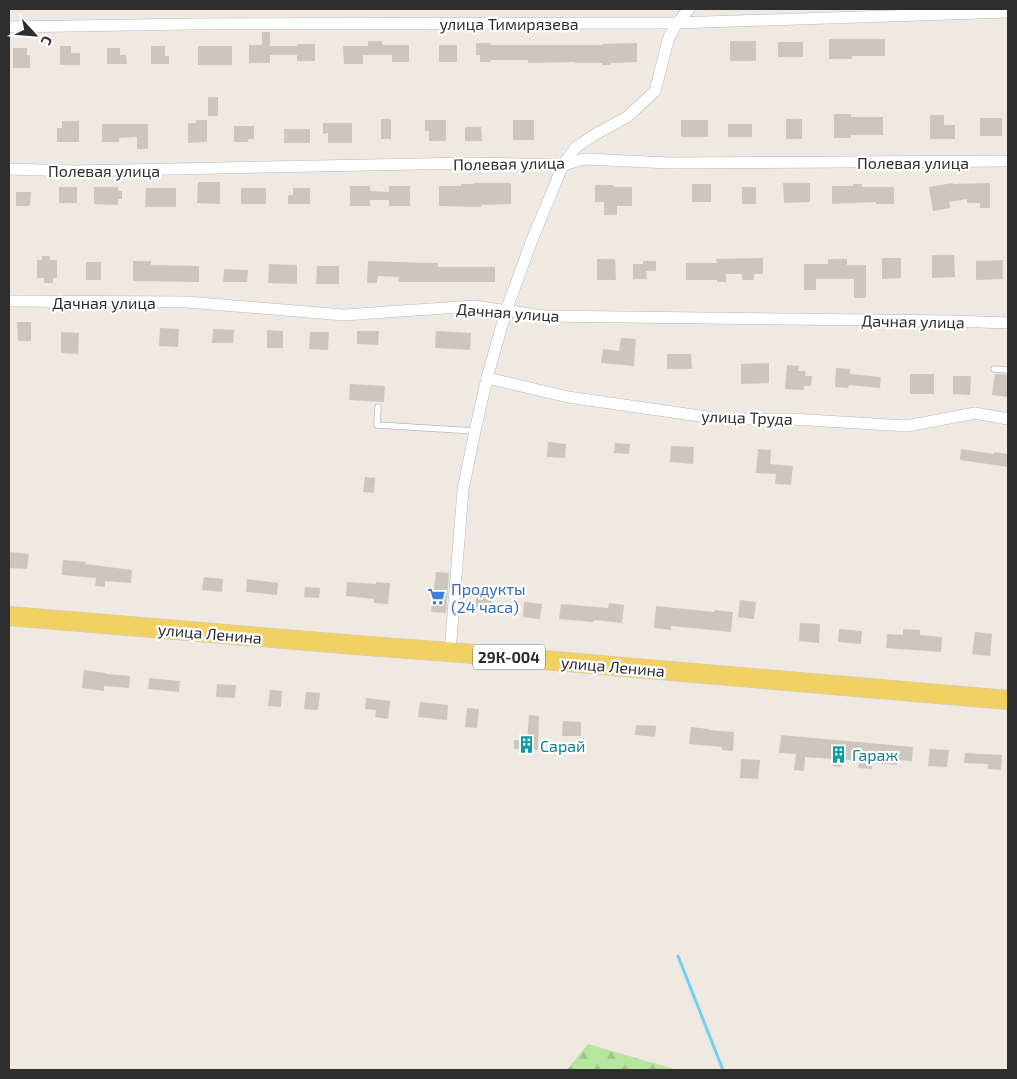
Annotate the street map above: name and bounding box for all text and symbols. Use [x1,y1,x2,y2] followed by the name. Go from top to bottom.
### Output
[10,10,60,60] north arrow
[439,14,579,34] street label: улица Тимирязева
[38,33,57,48] text: С
[453,153,565,174] street label: Полевая улица
[857,153,969,173] street label: Полевая улица
[48,161,160,181] street label: Полевая улица
[52,293,156,313] street label: Дачная улица
[456,299,560,326] street label: Дачная улица
[861,311,965,332] street label: Дачная улица
[701,406,793,429] street label: улица Труда
[451,579,526,616] place label: Продукты (24 часа)
[427,587,447,607] supermarket icon: Продукты (24 часа)
[157,619,263,648] street label: улица Ленина
[473,644,545,670] road number: 29К-004
[560,652,666,681] street label: улица Ленина
[516,735,536,755] building icon: Сарай
[540,736,586,755] place label: Сарай
[828,744,848,764] building icon: Гараж
[852,745,898,764] place label: Гараж

